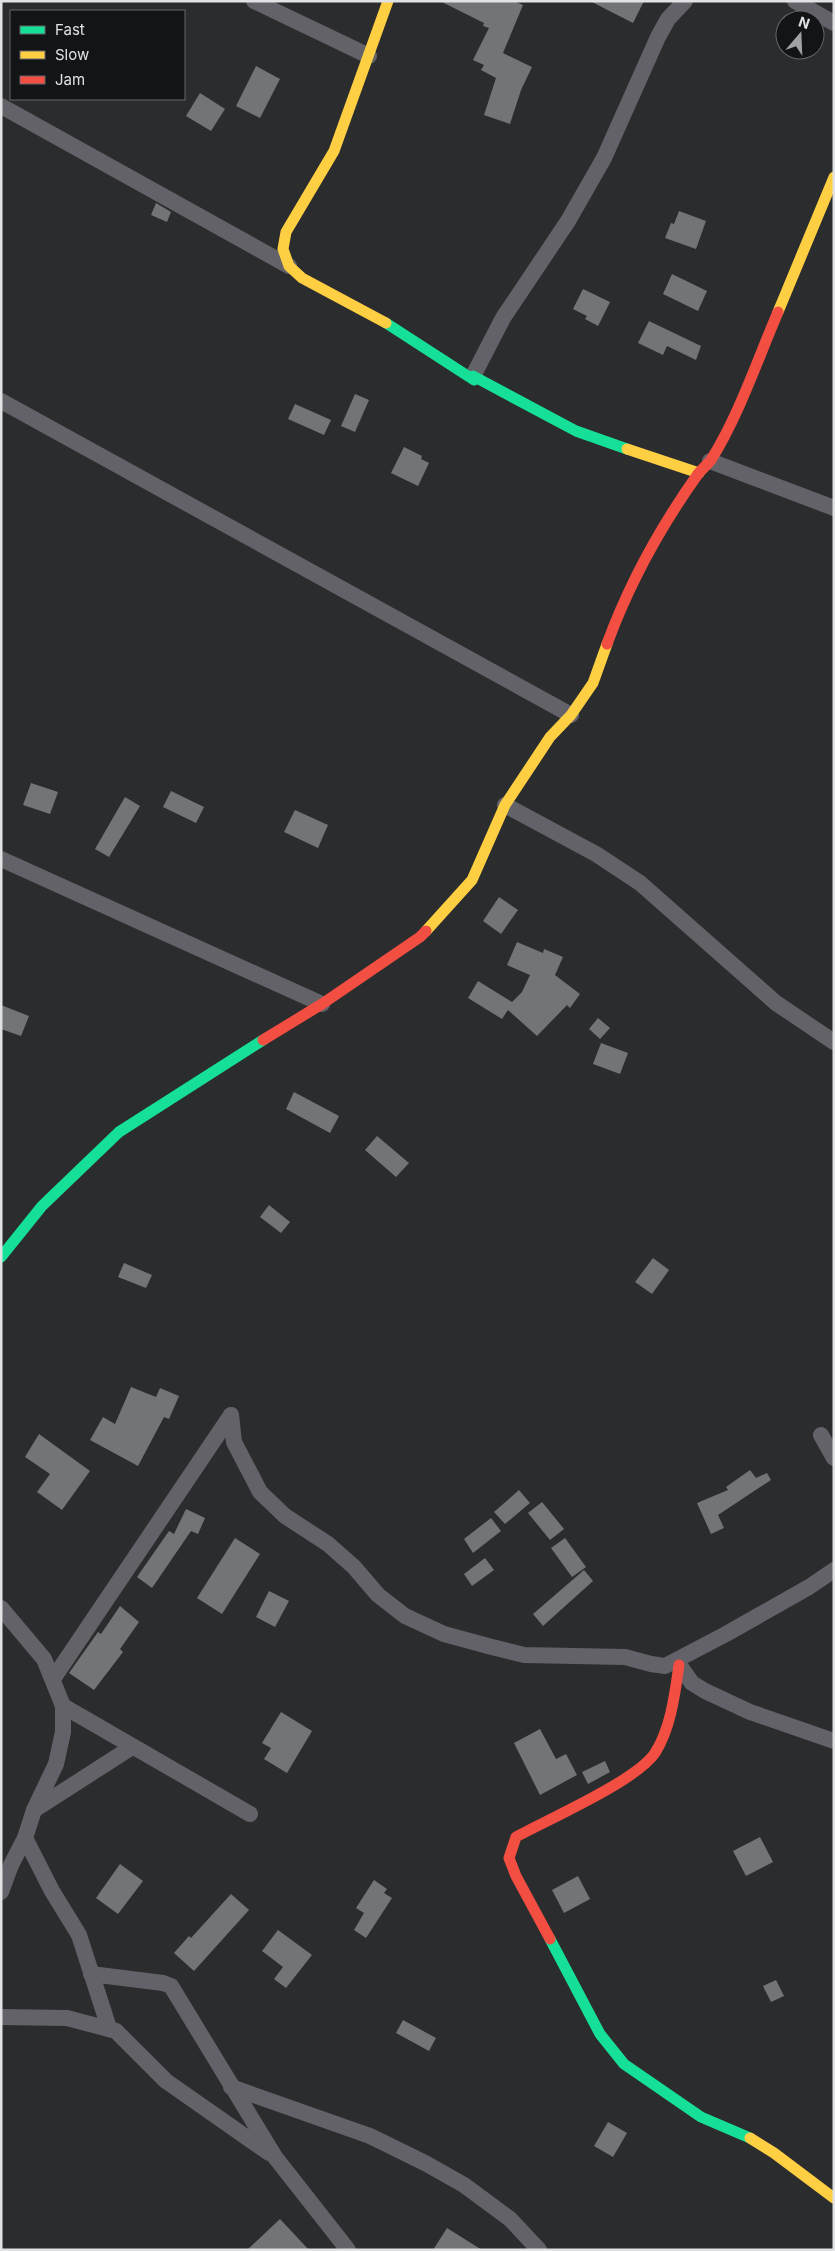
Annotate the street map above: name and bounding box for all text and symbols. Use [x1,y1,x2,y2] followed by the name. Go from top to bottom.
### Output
[10,10,185,100] legend
[775,10,825,60] north arrow
[797,12,812,32] text: N
[55,20,85,39] text: Fast
[55,45,89,64] text: Slow
[55,70,85,89] text: Jam

